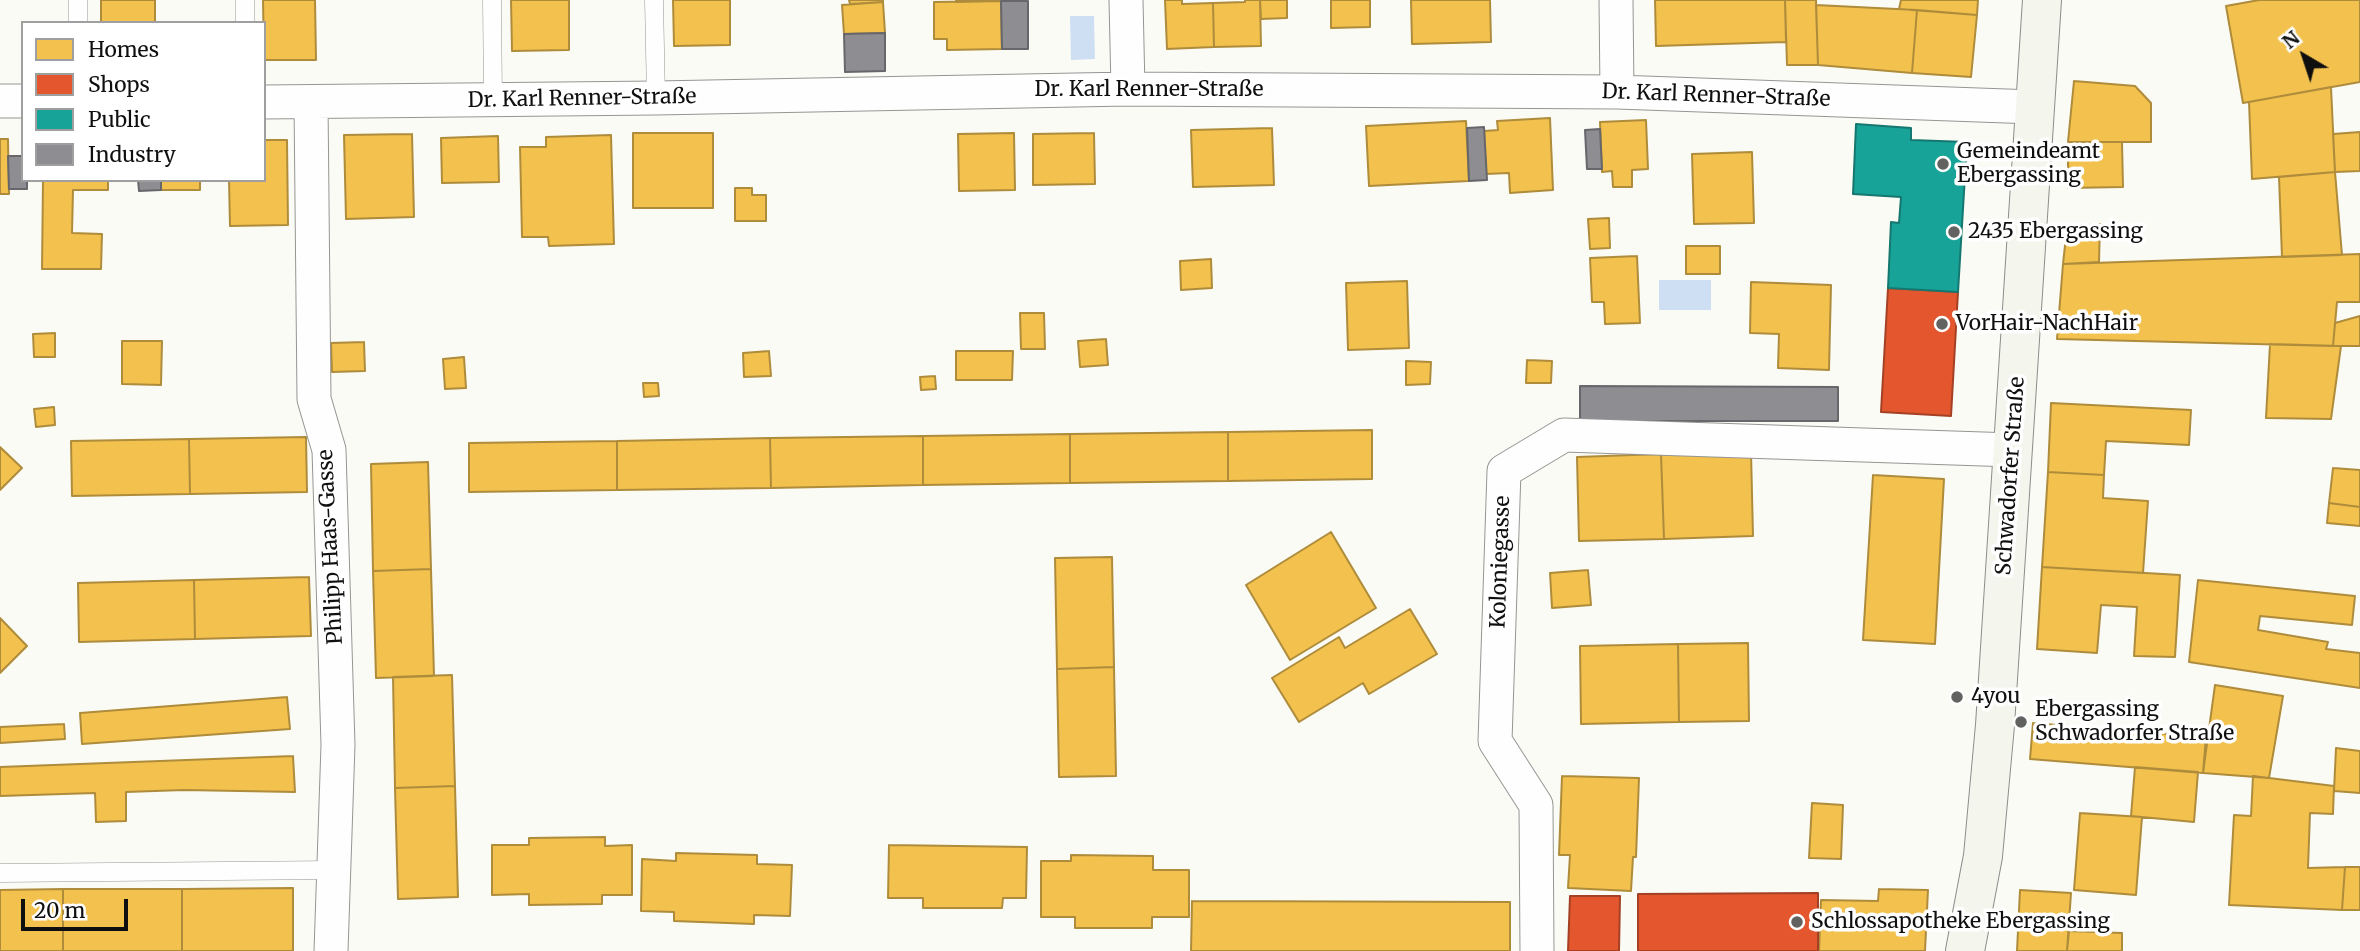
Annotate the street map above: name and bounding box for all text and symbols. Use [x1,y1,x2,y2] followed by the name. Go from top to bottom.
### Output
[21,21,266,182] legend
[2269,21,2339,91] north arrow
[2277,26,2304,54] text: N
[88,36,159,63] text: Homes
[88,71,150,98] text: Shops
[1035,77,1263,103] street label: Dr. Karl Renner-Straße
[1601,79,1831,113] street label: Dr. Karl Renner-Straße
[467,84,697,114] street label: Dr. Karl Renner-Straße
[88,106,151,133] text: Public
[1957,139,2100,189] place label: Gemeindeamt Ebergassing
[88,141,176,168] text: Industry
[1935,156,1951,172] marker: Gemeindeamt Ebergassing
[1968,219,2143,245] place label: 2435 Ebergassing
[1946,224,1962,240] marker: 2435 Ebergassing
[1956,311,2138,337] place label: VorHair-NachHair
[1934,316,1950,332] marker: VorHair-NachHair
[1991,376,2031,576] street label: Schwadorfer Straße
[313,449,349,645] street label: Philipp Haas-Gasse
[1486,495,1516,629] street label: Koloniegasse
[1971,684,2020,710] place label: 4you
[1949,689,1965,705] marker: 4you
[2035,697,2234,747] place label: Ebergassing Schwadorfer Straße
[2013,714,2029,730] marker: Ebergassing Schwadorfer Straße
[24,884,131,928] scale bar
[34,897,85,924] text: 20 m
[1811,909,2110,935] place label: Schlossapotheke Ebergassing
[1789,914,1805,930] marker: Schlossapotheke Ebergassing

